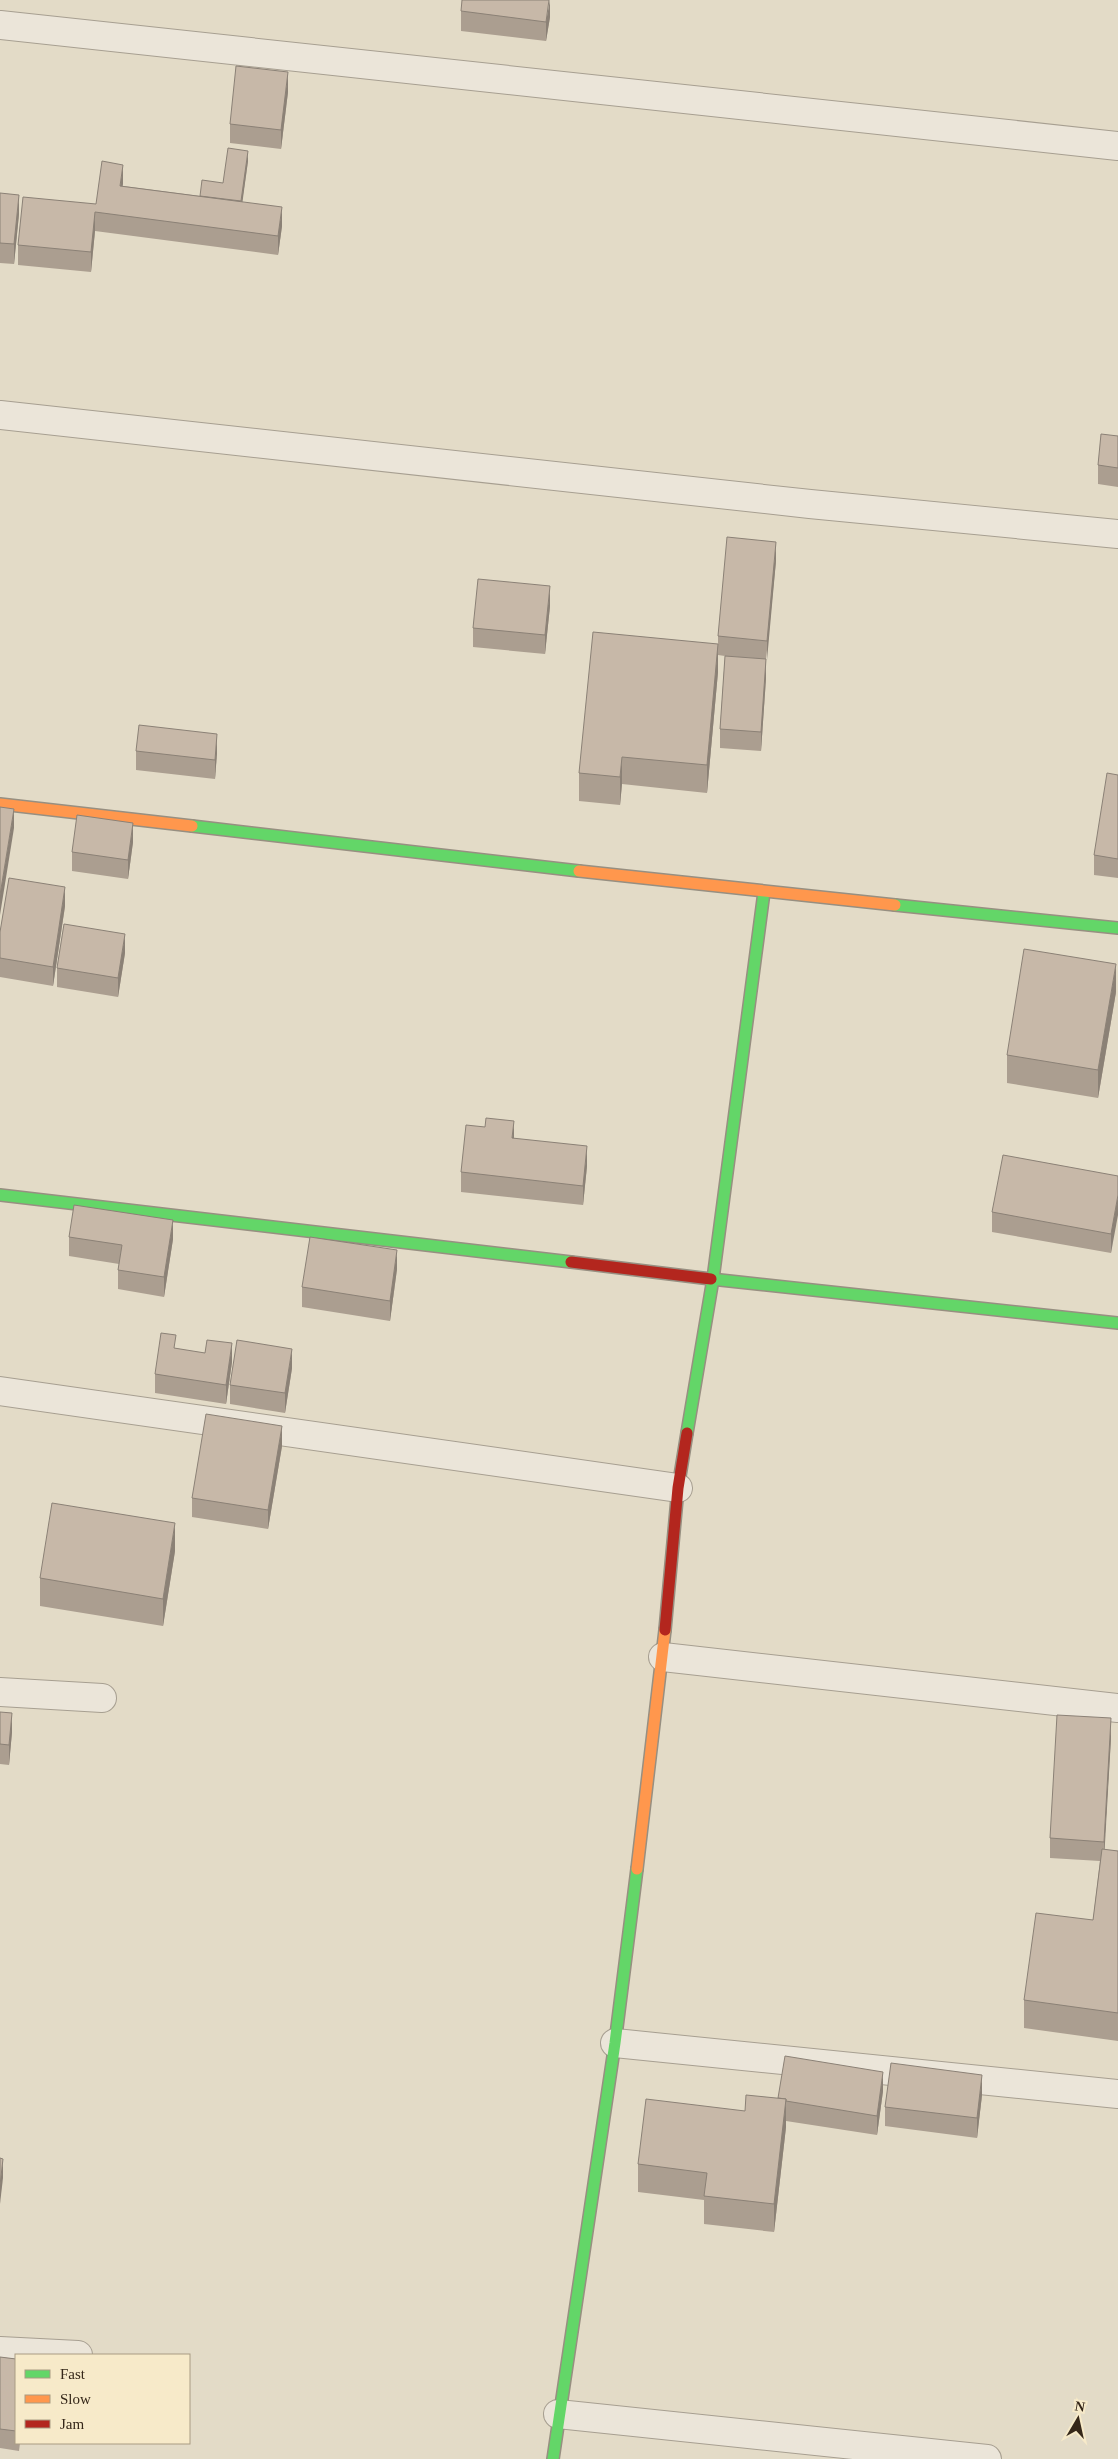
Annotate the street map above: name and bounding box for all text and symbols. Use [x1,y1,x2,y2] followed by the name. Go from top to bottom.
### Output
[15,2354,190,2444] legend
[60,2366,86,2382] text: Fast
[60,2391,91,2407] text: Slow
[1053,2394,1103,2444] north arrow
[1074,2398,1086,2415] text: N
[60,2416,84,2432] text: Jam

